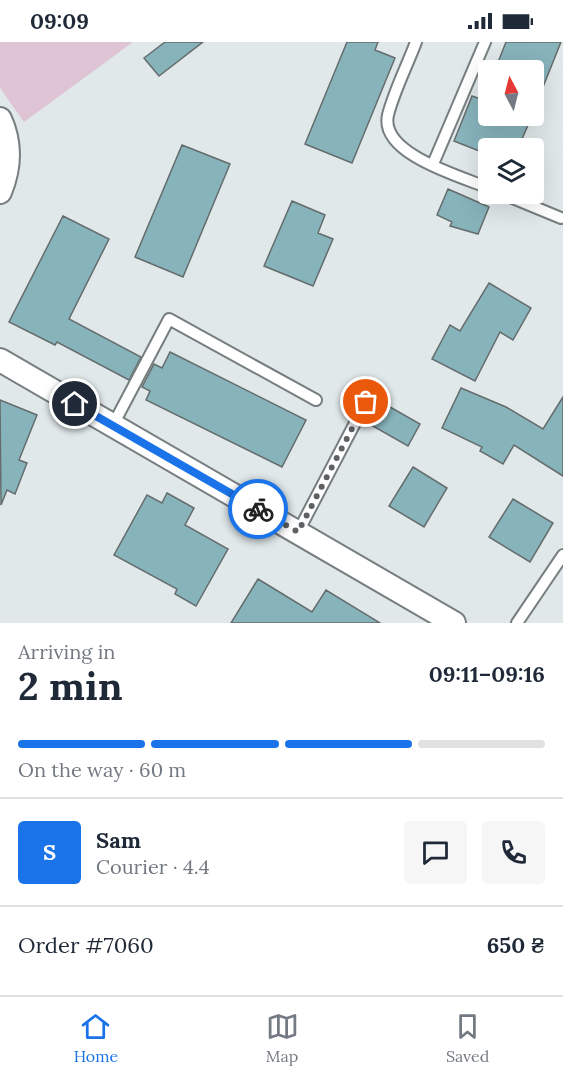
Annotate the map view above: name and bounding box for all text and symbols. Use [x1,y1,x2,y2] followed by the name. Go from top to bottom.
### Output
[30,7,89,35] text: 09:09
[478,60,544,126] north arrow
[478,60,544,204] map controls
[478,138,544,204] button: layers
[340,376,391,427] pin
[49,378,100,429] pin
[349,385,382,418] icon: bag
[58,387,91,420] icon: home
[228,479,288,539] courier
[242,493,275,526] icon: bike
[18,639,115,664] text: Arriving in
[429,660,545,688] text: 09:11–09:16
[18,661,123,711] text: 2 min
[18,757,186,782] text: On the way · 60 m
[404,821,467,884] button: chat
[482,821,545,884] button: phone
[96,826,141,854] text: Sam
[43,838,56,866] text: S
[96,854,210,879] text: Courier · 4.4
[18,931,154,959] text: Order #7060
[487,931,545,959] text: 650 ₴
[74,1010,118,1066] tab: Home
[266,1010,299,1066] tab: Map
[446,1010,489,1066] tab: Saved

